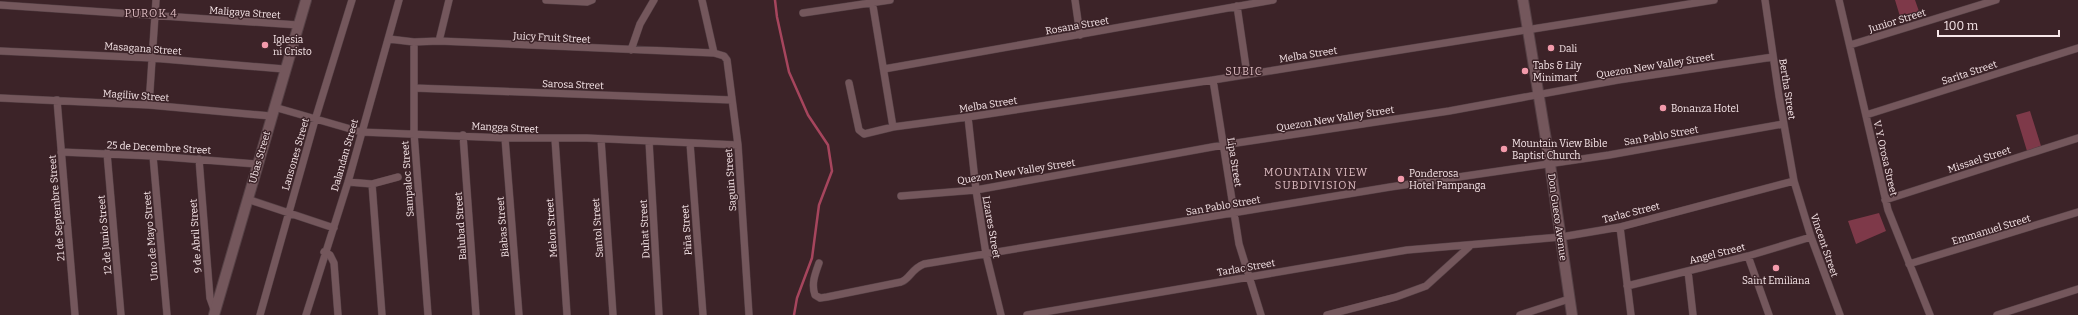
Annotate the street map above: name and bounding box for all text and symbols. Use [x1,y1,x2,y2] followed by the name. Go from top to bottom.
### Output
[209,5,281,22] street label: Maligaya Street
[1866,6,1928,36] street label: Junior Street
[124,7,178,20] district label: PUROK 4
[1938,12,2059,38] scale bar
[1044,14,1110,37] street label: Rosana Street
[1944,19,1979,33] text: 100 m
[512,30,591,46] street label: Juicy Fruit Street
[273,34,312,58] place label: Iglesia ni Cristo
[104,40,182,58] street label: Masagana Street
[260,40,270,50] marker: Iglesia ni Cristo
[1546,43,1556,53] marker: Dali
[1559,43,1577,55] place label: Dali
[1278,44,1338,65] street label: Melba Street
[1595,51,1715,81] street label: Quezon New Valley Street
[1776,58,1798,121] street label: Bertha Street
[1940,58,1999,88] street label: Sarita Street
[1533,60,1582,84] place label: Tabs & Lily Minimart
[1225,65,1263,78] district label: SUBIC
[1520,66,1530,76] marker: Tabs & Lily Minimart
[542,78,604,92] street label: Sarosa Street
[102,88,170,104] street label: Magiliw Street
[958,94,1018,115] street label: Melba Street
[1658,103,1668,113] marker: Bonanza Hotel
[1671,103,1739,115] place label: Bonanza Hotel
[1275,104,1395,134] street label: Quezon New Valley Street
[280,116,312,192] street label: Lansones Street
[329,117,361,193] street label: Dalandan Street
[1871,119,1900,197] street label: V. Y. Orosa Street
[471,120,539,136] street label: Mangga Street
[1623,123,1700,148] street label: San Pablo Street
[247,129,273,185] street label: Ubas Street
[1224,137,1244,188] street label: Lipa Street
[1512,138,1607,162] place label: Mountain View Bible Baptist Church
[107,139,212,157] street label: 25 de Decembre Street
[399,140,417,217] street label: Sampaloc Street
[1499,144,1509,154] marker: Mountain View Bible Baptist Church
[1946,144,2013,176] street label: Missael Street
[723,148,739,212] street label: Saguin Street
[46,154,68,261] street label: 21 de Septembre Street
[956,157,1076,187] street label: Quezon New Valley Street
[1264,166,1368,192] district label: MOUNTAIN VIEW SUBDIVISION
[1409,168,1486,192] place label: Ponderosa Hotel Pampanga
[1545,173,1569,262] street label: Don Gueco Avenue
[1396,174,1406,184] marker: Ponderosa Hotel Pampanga
[141,190,161,281] street label: Uno de Mayo Street
[453,191,469,260] street label: Balubad Street
[1185,193,1262,218] street label: San Pablo Street
[96,194,114,275] street label: 12 de Junio Street
[980,195,1002,260] street label: Lizares Street
[494,196,512,258] street label: Biabas Street
[590,197,606,258] street label: Santol Street
[187,198,205,273] street label: 9 de Abril Street
[544,198,560,258] street label: Melon Street
[637,199,653,259] street label: Duhat Street
[1601,200,1661,226] street label: Tarlac Street
[679,204,695,256] street label: Piña Street
[1808,212,1841,279] street label: Vincent Street
[1950,212,2033,248] street label: Emmanuel Street
[1688,241,1747,267] street label: Angel Street
[1216,257,1276,279] street label: Tarlac Street
[1771,263,1781,273] marker: Saint Emiliana
[1742,275,1810,287] place label: Saint Emiliana

